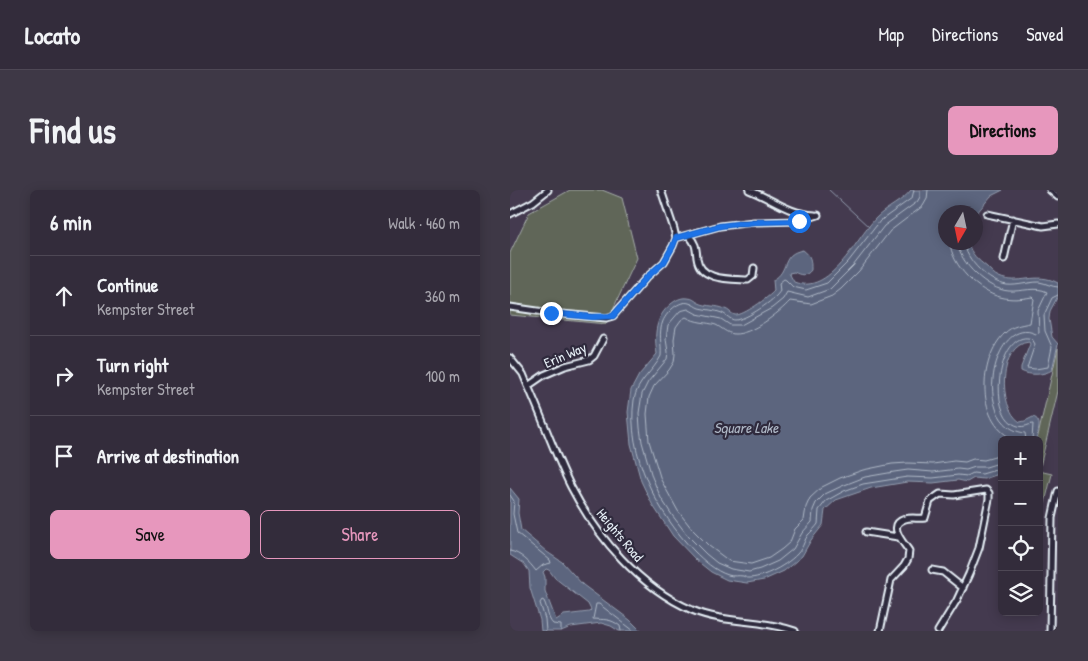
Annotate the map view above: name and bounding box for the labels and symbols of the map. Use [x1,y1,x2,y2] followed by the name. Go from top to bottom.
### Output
[938,205,983,250] north arrow
[788,210,811,233] route start
[540,302,563,325] route end
[541,337,589,373] street label: Erin Way
[714,417,779,438] water label: Square Lake
[592,504,648,566] street label: Heights Road

